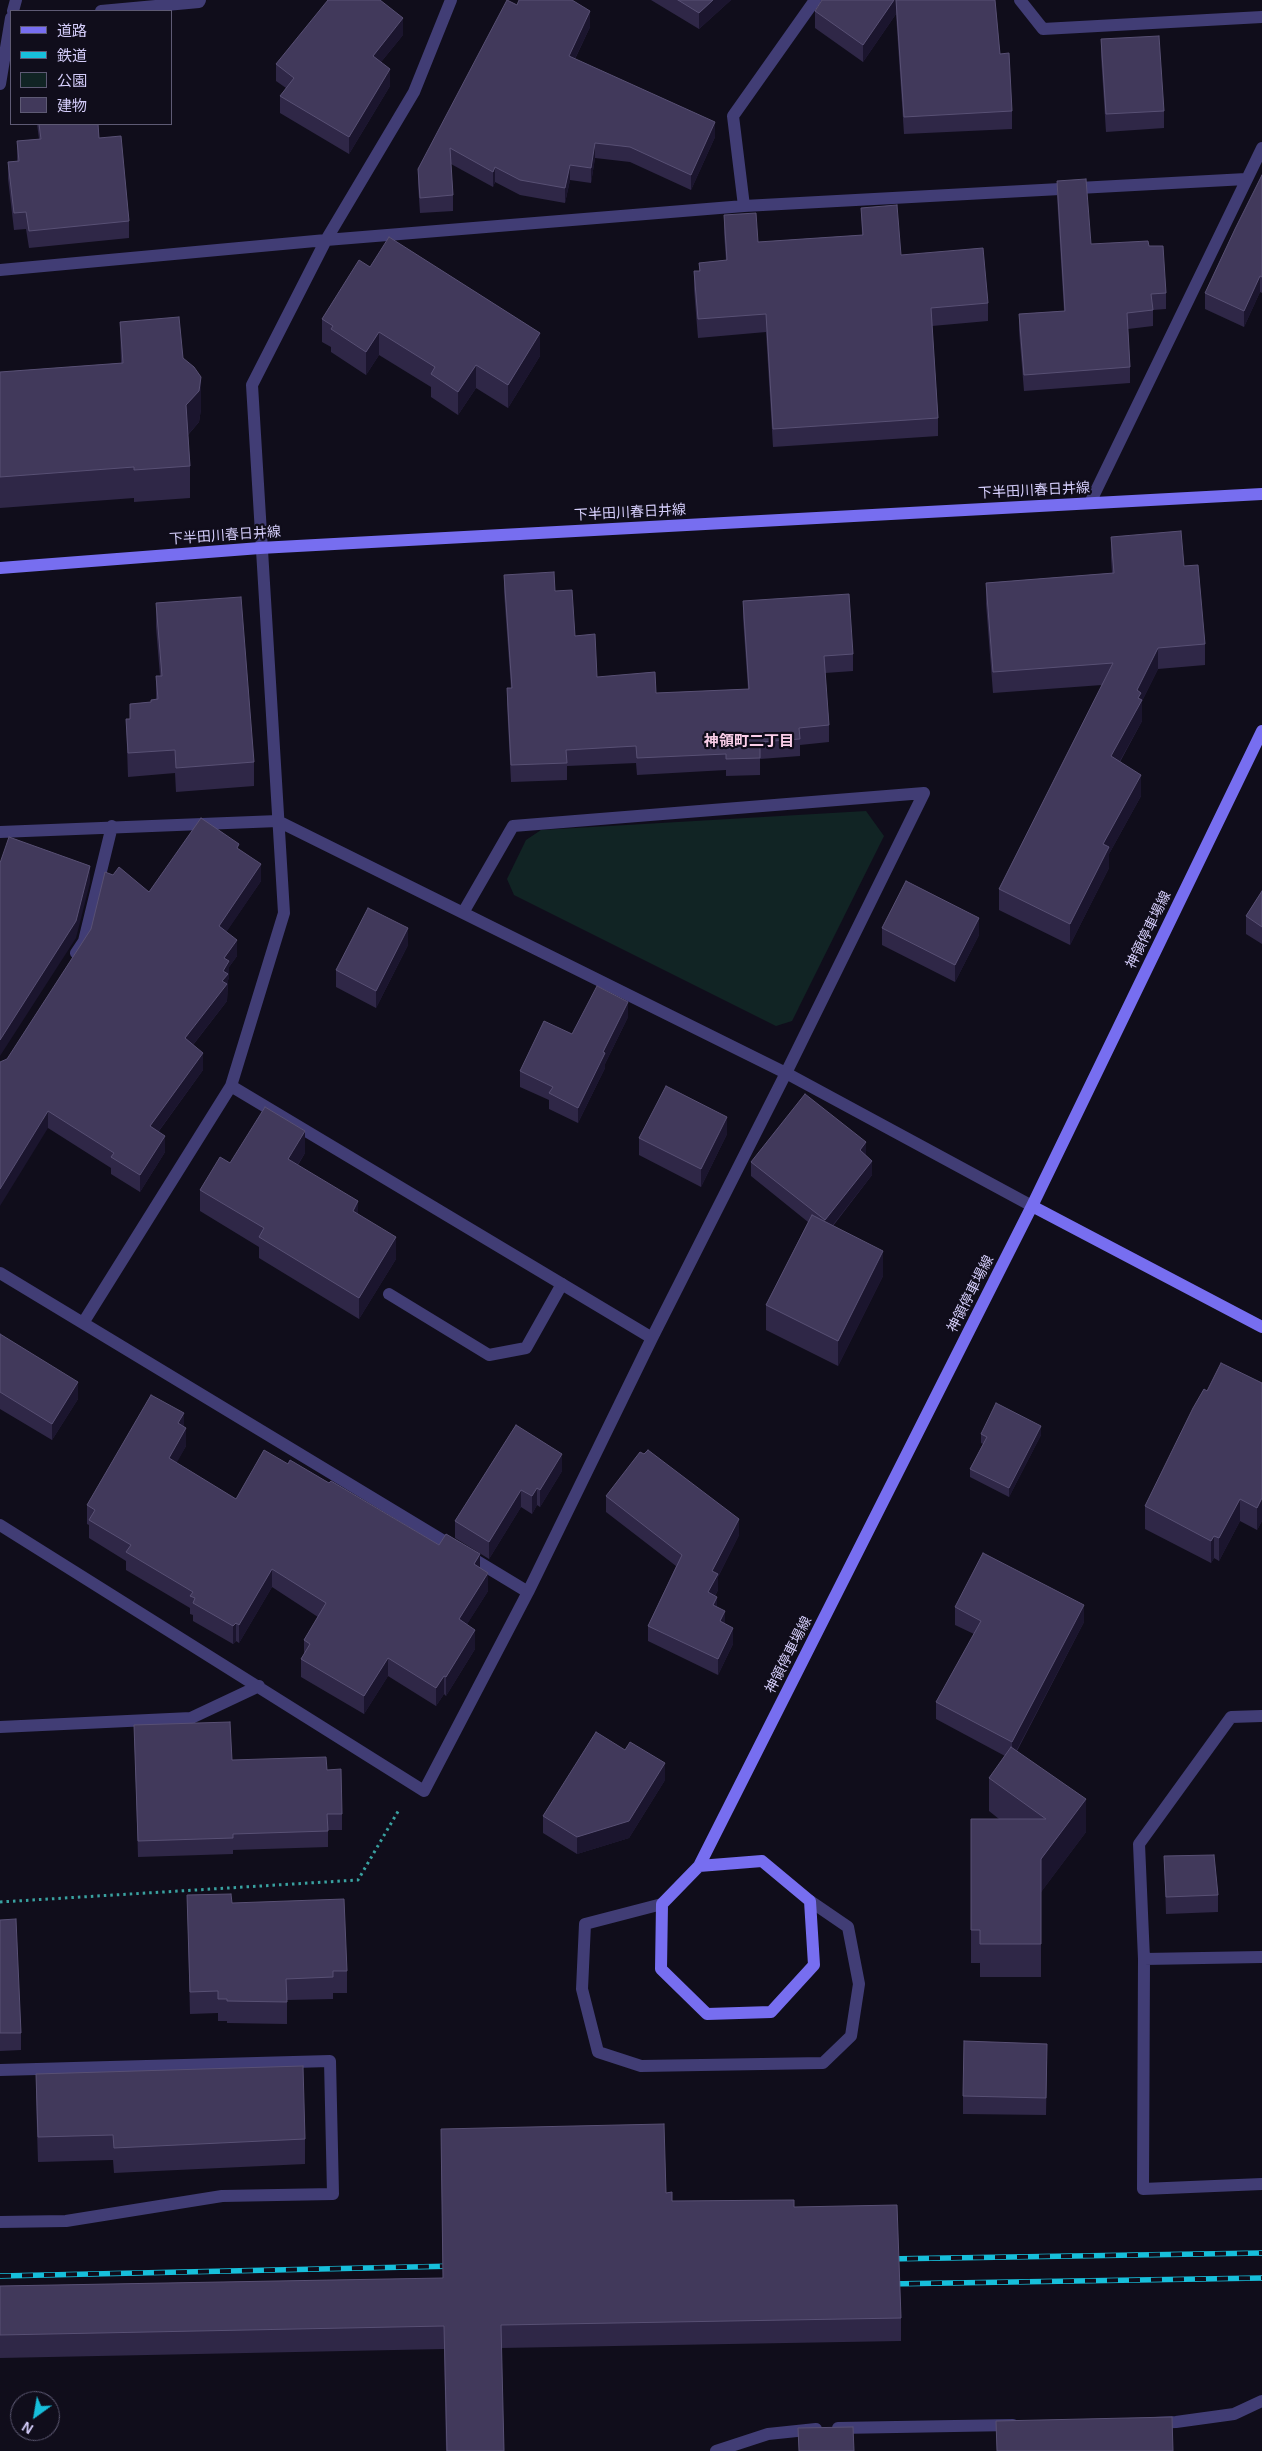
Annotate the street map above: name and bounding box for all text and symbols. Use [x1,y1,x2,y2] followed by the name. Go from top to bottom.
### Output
[10,10,172,125] legend
[57,22,87,39] text: 道路
[57,47,87,64] text: 鉄道
[57,72,87,89] text: 公園
[57,97,87,114] text: 建物
[978,480,1090,502] street label: 下半田川春日井線
[574,502,686,524] street label: 下半田川春日井線
[169,524,281,548] street label: 下半田川春日井線
[704,733,794,751] district label: 神領町二丁目
[1123,889,1175,971] street label: 神領停車場線
[944,1253,998,1335] street label: 神領停車場線
[762,1614,816,1696] street label: 神領停車場線
[10,2391,60,2441] north arrow
[19,2418,36,2437] text: N

